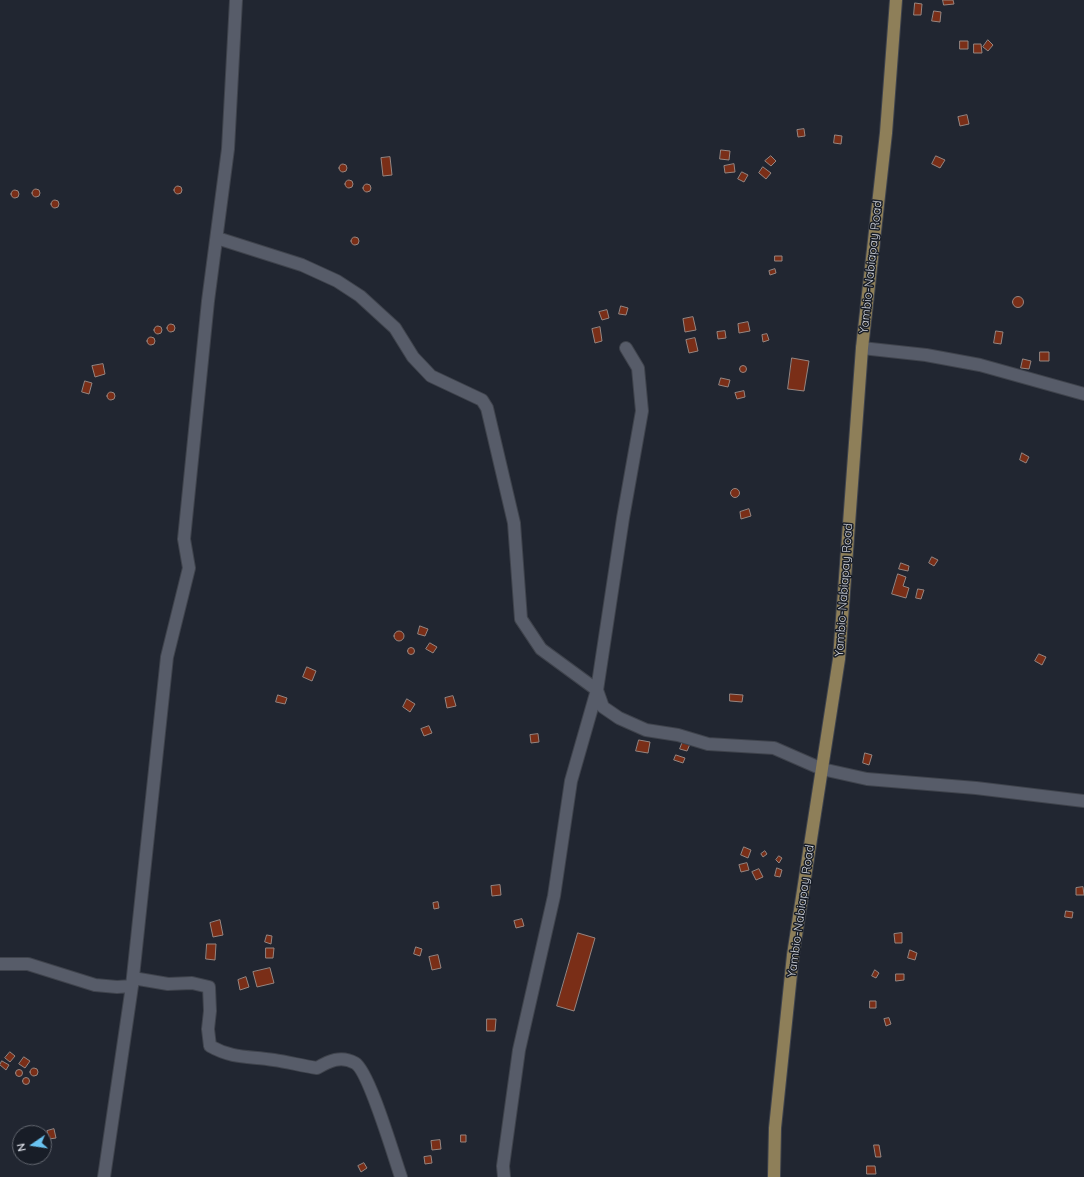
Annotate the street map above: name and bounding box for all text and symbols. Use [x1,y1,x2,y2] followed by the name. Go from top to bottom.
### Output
[857,200,885,334] street label: Yambio-Nabiapay Road
[832,523,856,657] street label: Yambio-Nabiapay Road
[785,844,817,978] street label: Yambio-Nabiapay Road
[12,1125,52,1165] north arrow
[14,1142,29,1153] text: N

